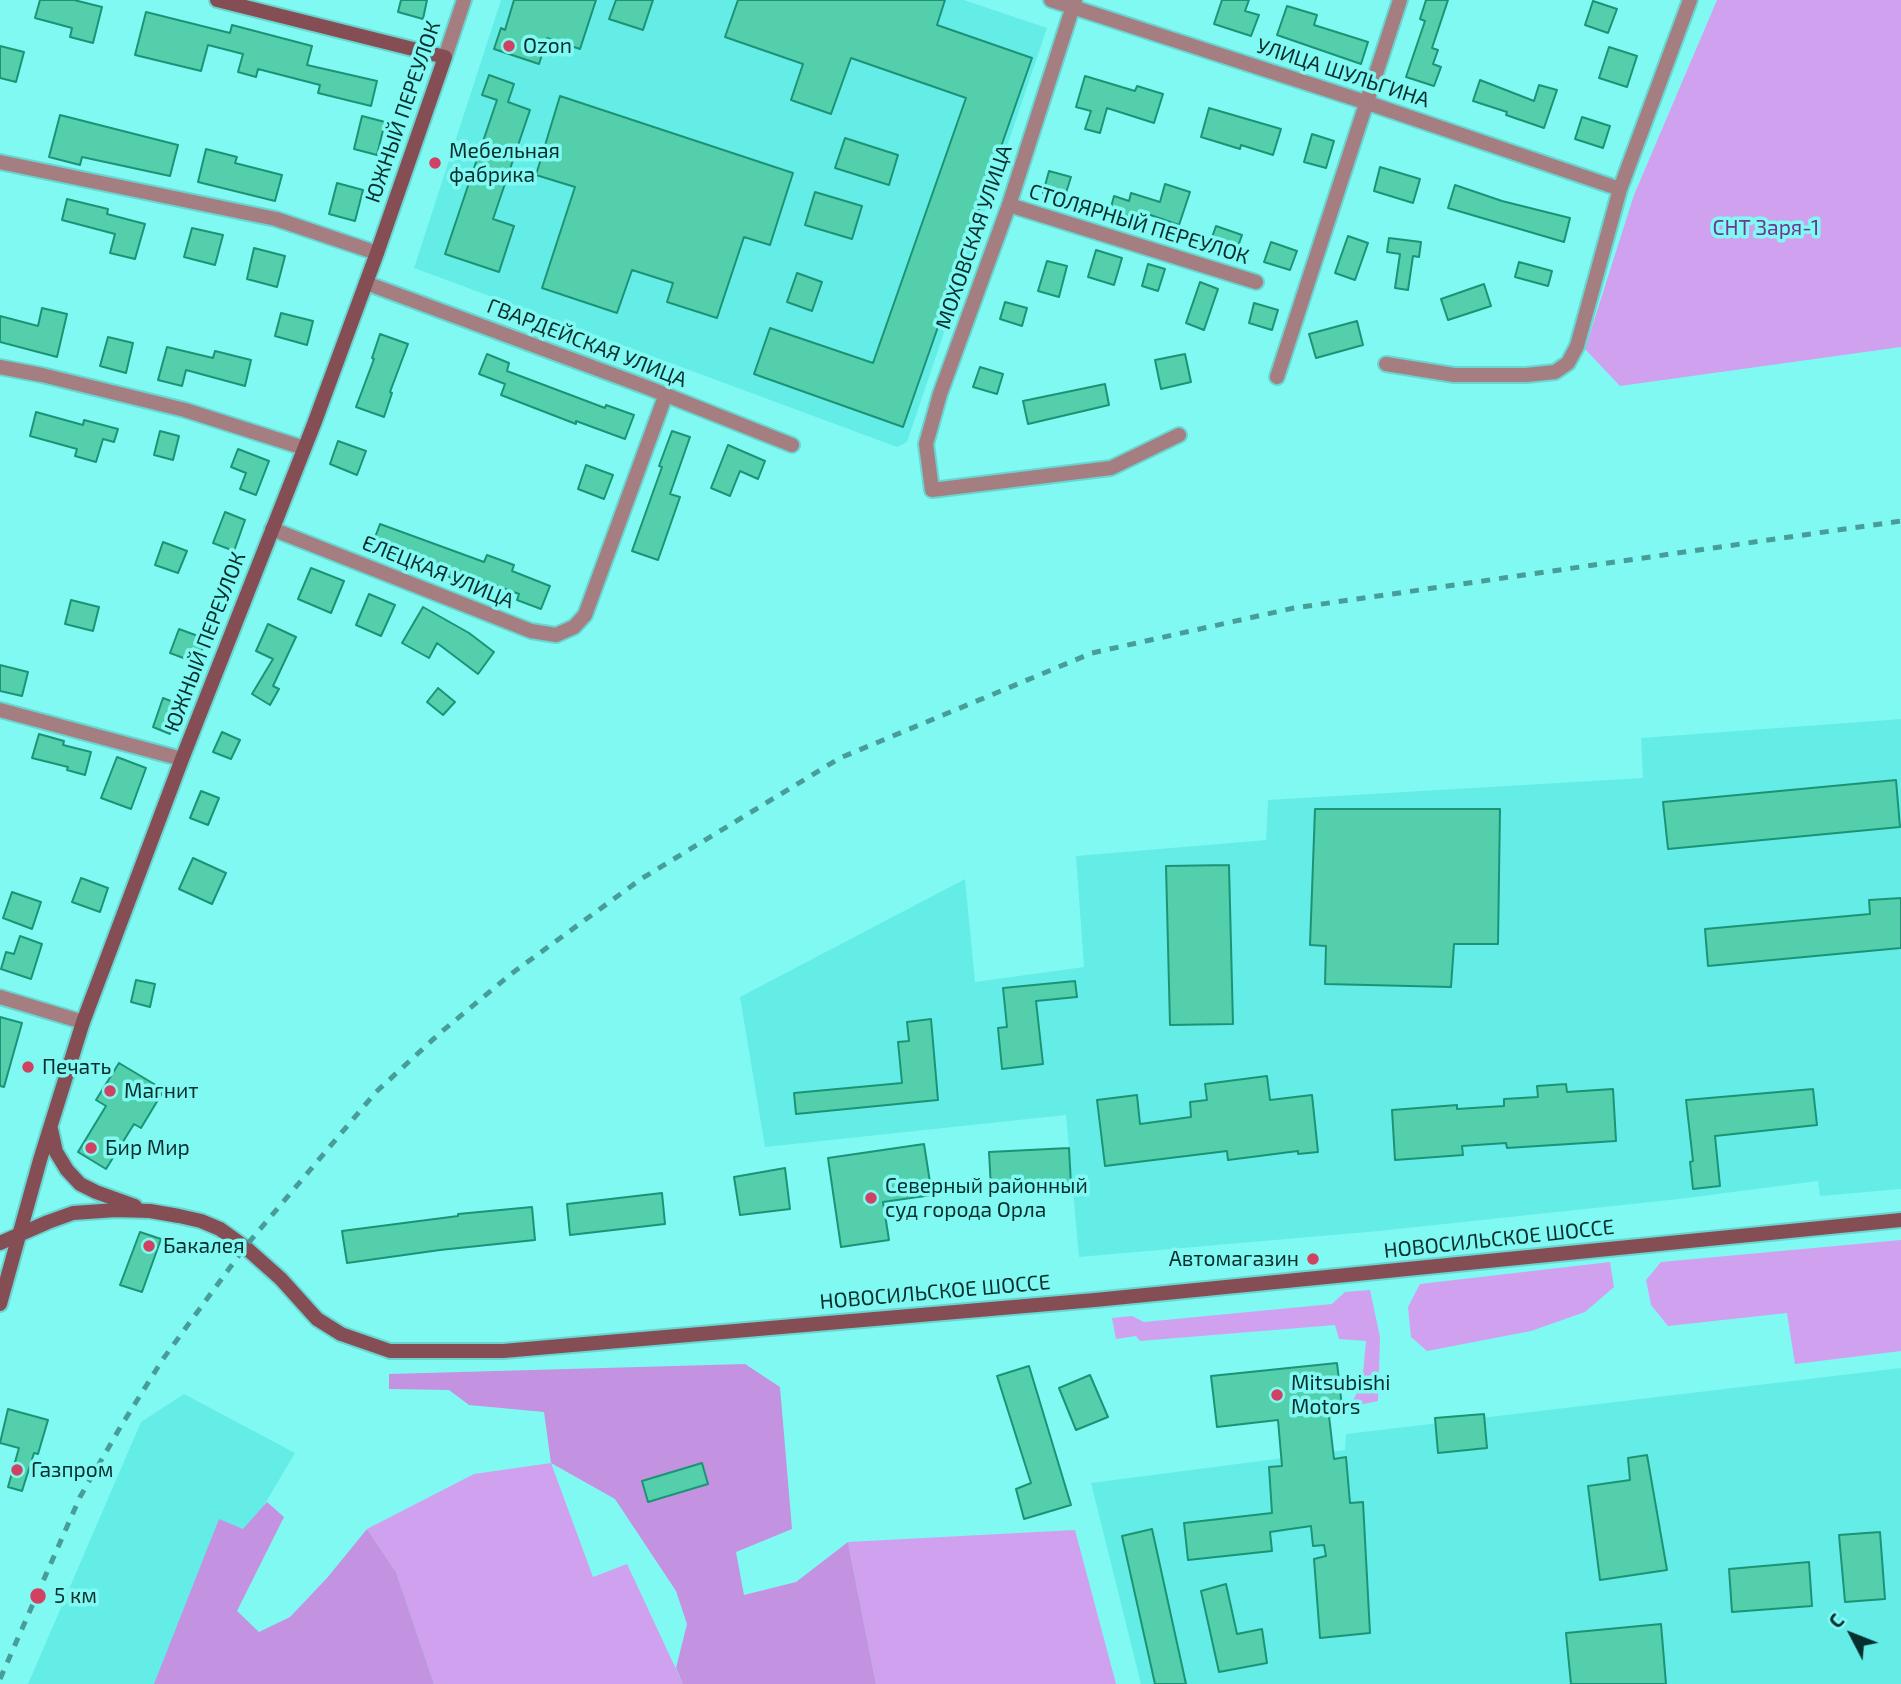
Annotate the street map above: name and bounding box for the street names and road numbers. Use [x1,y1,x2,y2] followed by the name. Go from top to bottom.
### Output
[360,18,446,206] street label: ЮЖНЫЙ ПЕРЕУЛОК
[1253,33,1433,113] street label: УЛИЦА ШУЛЬГИНА
[931,141,1017,333] street label: МОХОВСКАЯ УЛИЦА
[1026,179,1252,269] street label: СТОЛЯРНЫЙ ПЕРЕУЛОК
[484,293,690,393] street label: ГВАРДЕЙСКАЯ УЛИЦА
[358,530,518,614] street label: ЕЛЕЦКАЯ УЛИЦА
[159,549,251,735] street label: ЮЖНЫЙ ПЕРЕУЛОК
[1383,1214,1615,1264] street label: НОВОСИЛЬСКОЕ ШОССЕ
[819,1269,1051,1315] street label: НОВОСИЛЬСКОЕ ШОССЕ

